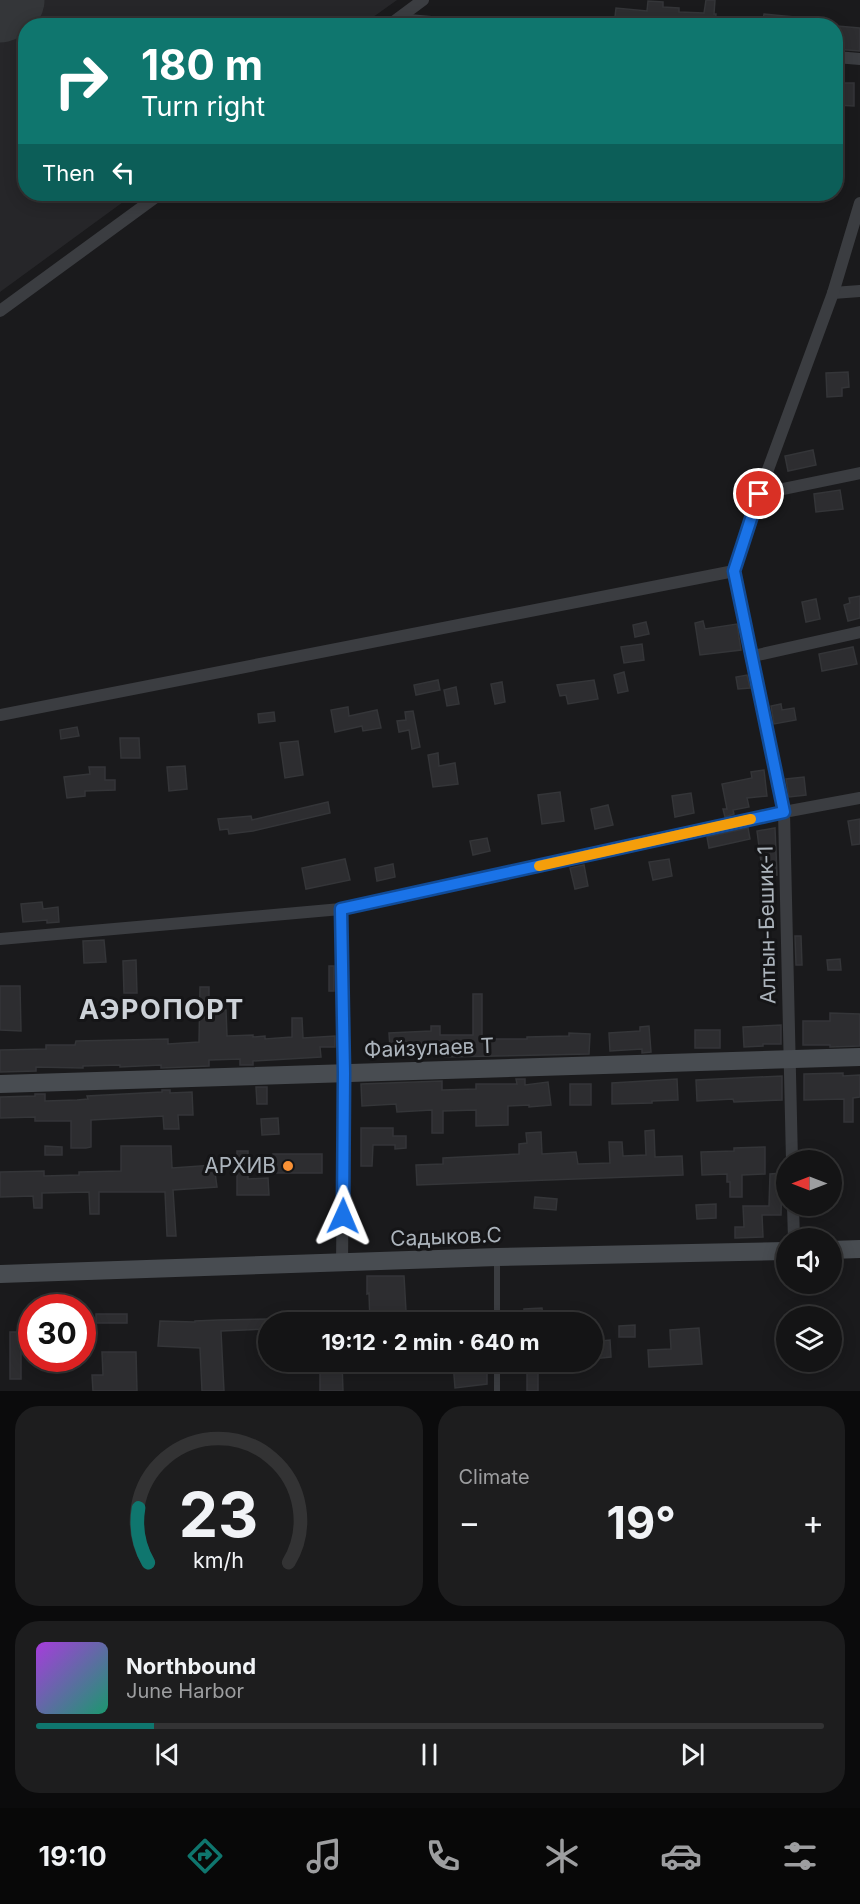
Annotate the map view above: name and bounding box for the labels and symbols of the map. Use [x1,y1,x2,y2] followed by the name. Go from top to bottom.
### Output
[733,468,784,519] pin
[753,846,780,1004] street label: Алтын-Бешик-1
[79,993,245,1026] district label: АЭРОПОРТ
[364,1033,494,1062] street label: Файзулаев Т
[776,1150,842,1216] north arrow
[204,1153,276,1178] place label: АРХИВ
[281,1159,295,1173] marker: АРХИВ
[311,1184,375,1248] position arrow
[390,1222,502,1251] street label: Садыков.С
[18,1294,96,1372] speed limit sign: 30

